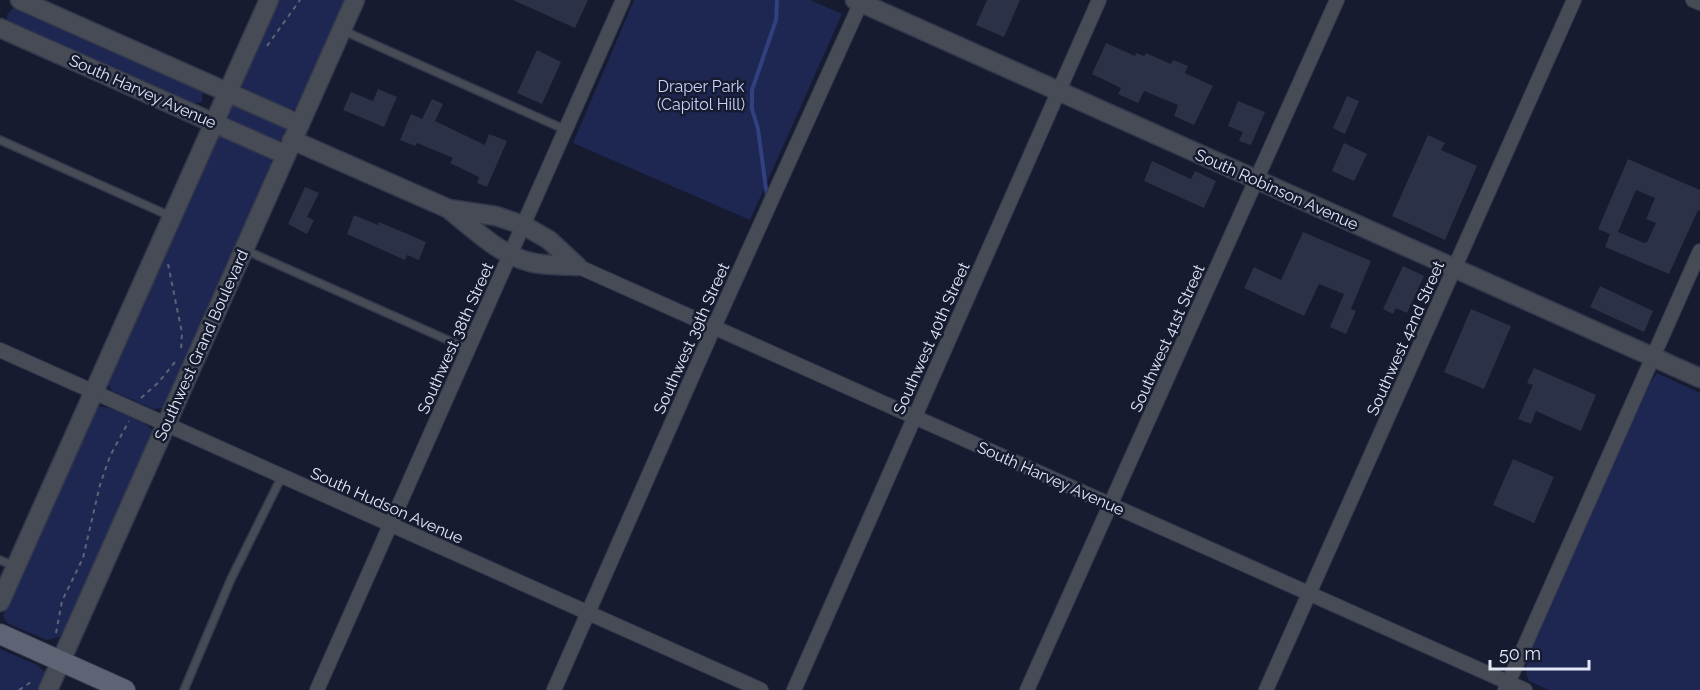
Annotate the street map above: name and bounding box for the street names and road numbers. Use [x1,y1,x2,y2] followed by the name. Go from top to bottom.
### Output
[66,50,219,132] street label: South Harvey Avenue
[1192,145,1361,234] street label: South Robinson Avenue
[151,247,252,444] street label: Southwest Grand Boulevard
[1363,257,1448,418] street label: Southwest 42nd Street
[413,259,498,417] street label: Southwest 38th Street
[650,259,734,417] street label: Southwest 39th Street
[889,259,974,417] street label: Southwest 40th Street
[1126,261,1209,415] street label: Southwest 41st Street
[974,437,1127,519] street label: South Harvey Avenue
[308,463,466,548] street label: South Hudson Avenue

